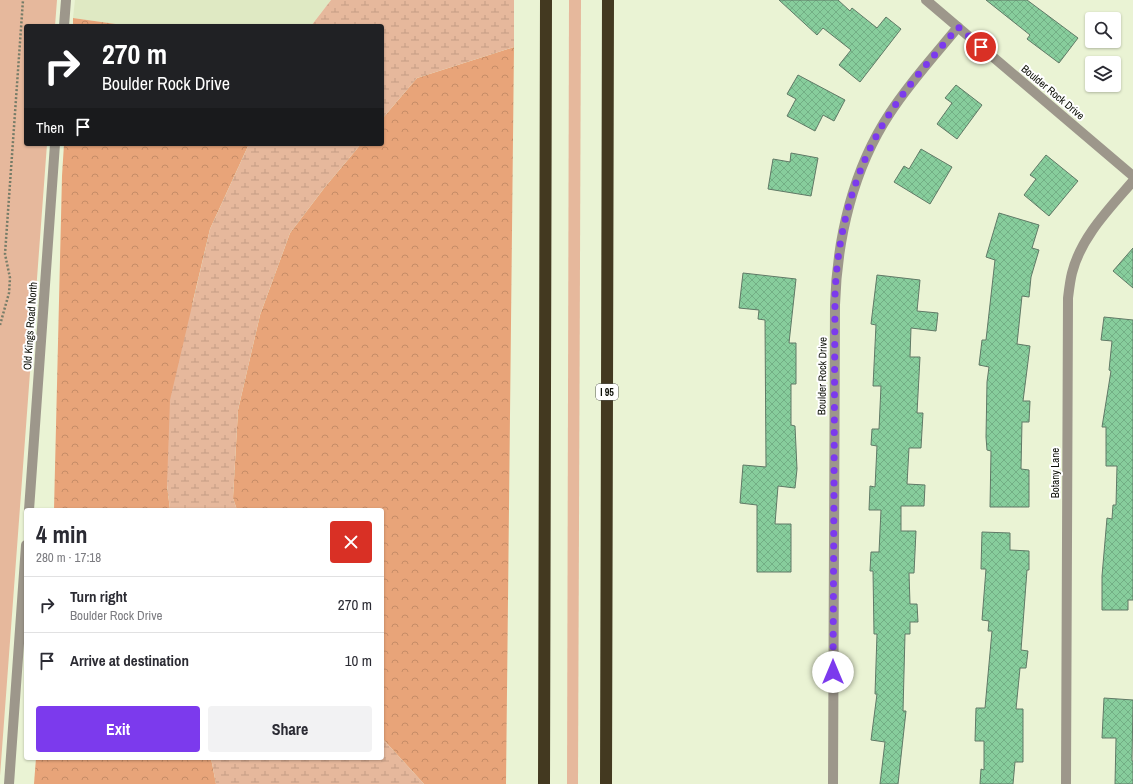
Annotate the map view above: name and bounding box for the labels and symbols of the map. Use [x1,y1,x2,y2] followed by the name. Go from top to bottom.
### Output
[964,30,998,64] pin
[1019,62,1087,122] street label: Boulder Rock Drive
[20,281,40,371] street label: Old Kings Road North
[814,337,830,415] street label: Boulder Rock Drive
[596,384,618,400] road number: I 95
[1048,448,1062,498] street label: Botany Lane
[812,651,854,693] position arrow

